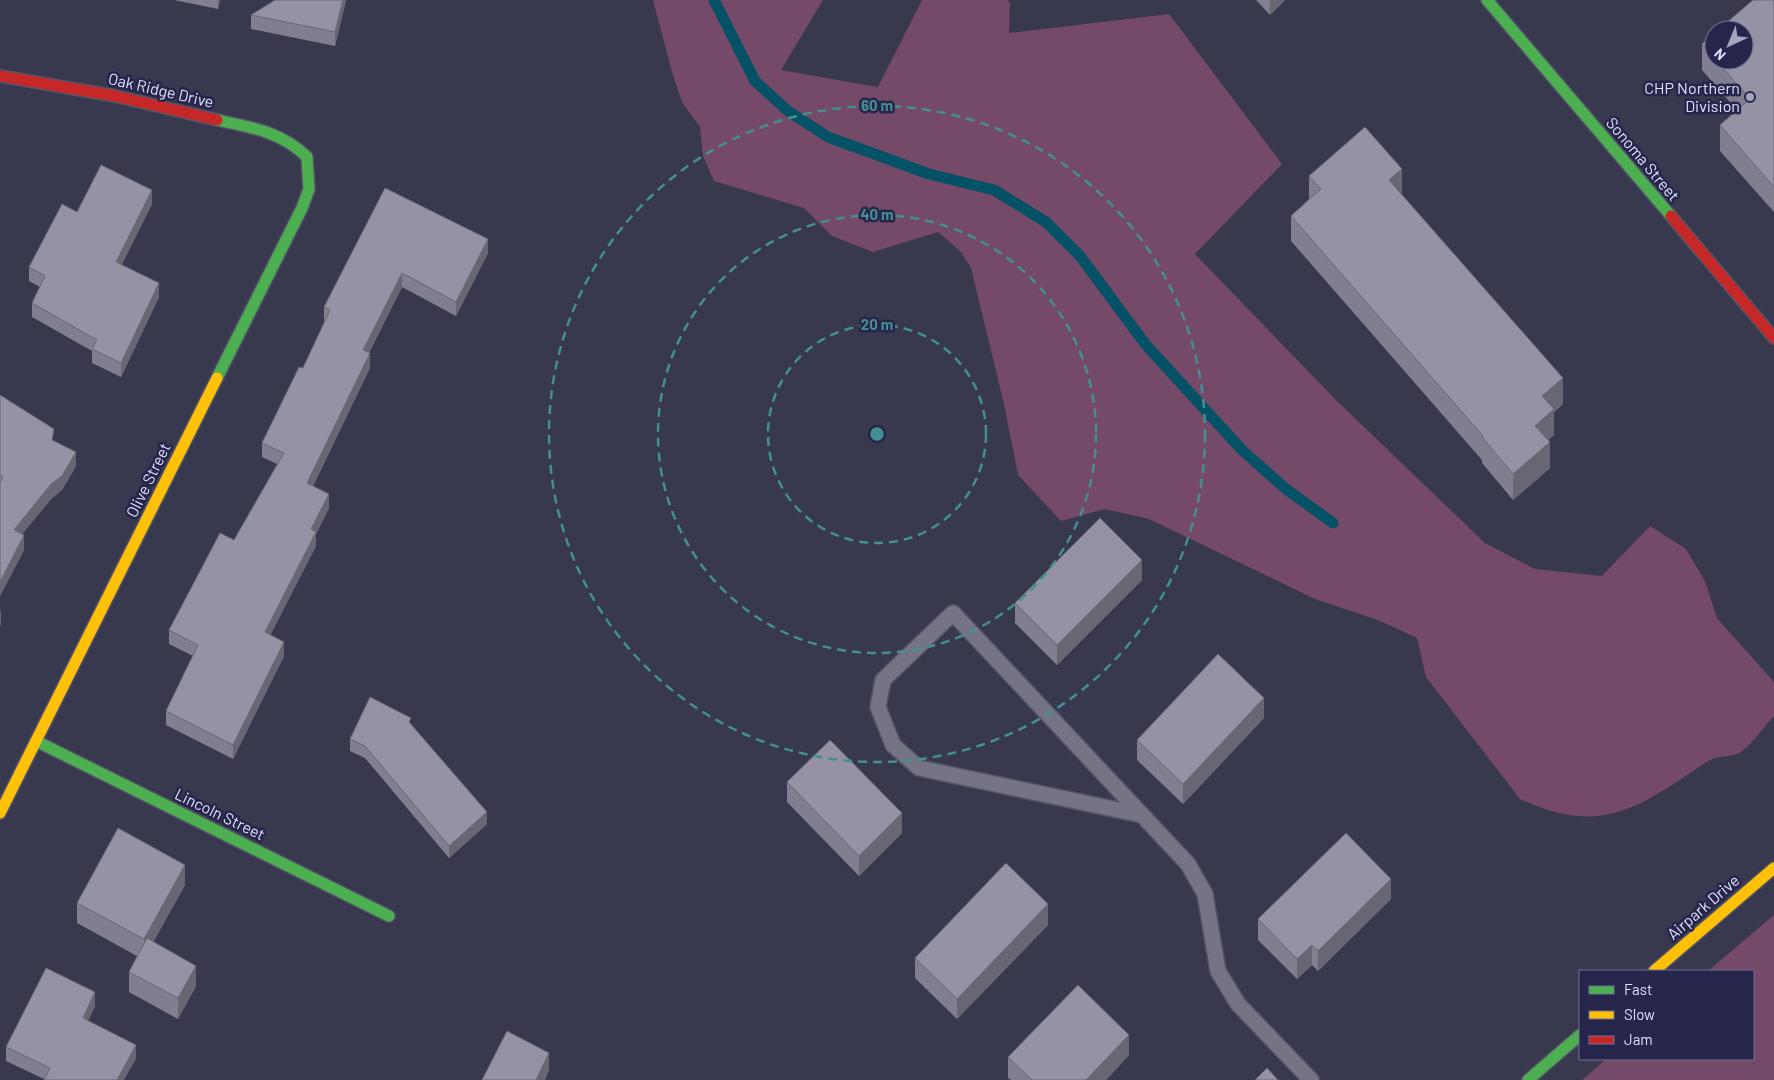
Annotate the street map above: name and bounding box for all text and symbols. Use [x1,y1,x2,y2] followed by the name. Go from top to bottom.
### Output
[1704,20,1754,70] north arrow
[1710,45,1729,64] text: N
[106,68,216,111] street label: Oak Ridge Drive
[1644,78,1740,115] place label: CHP Northern Division
[1744,91,1756,103] marker: CHP Northern Division
[861,96,893,114] text: 60 m
[1603,113,1684,204] street label: Sonoma Street
[860,205,894,223] text: 40 m
[861,315,893,333] text: 20 m
[868,425,886,443] centre of rings
[121,439,174,520] street label: Olive Street
[172,784,268,844] street label: Lincoln Street
[1663,870,1743,943] street label: Airpark Drive
[1579,970,1754,1060] legend
[1624,980,1652,998] text: Fast
[1624,1005,1655,1023] text: Slow
[1624,1030,1653,1048] text: Jam

